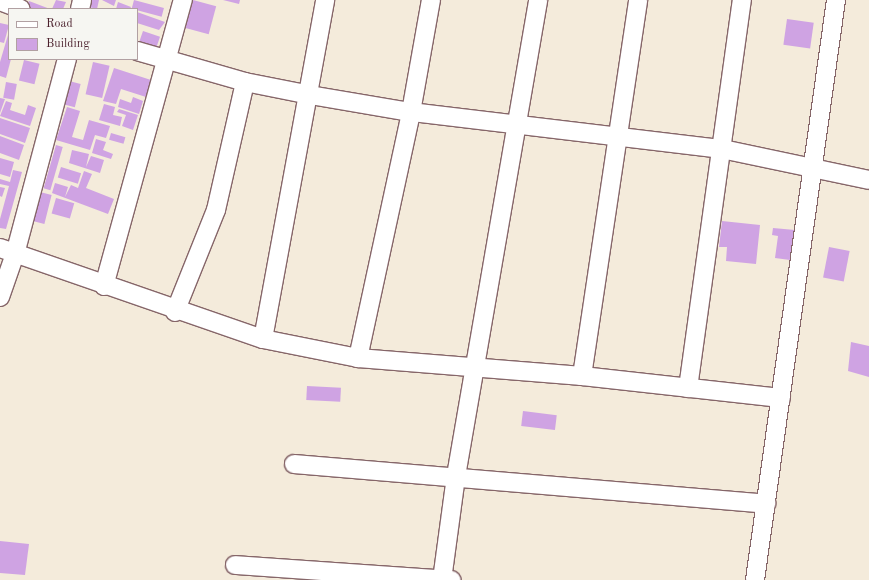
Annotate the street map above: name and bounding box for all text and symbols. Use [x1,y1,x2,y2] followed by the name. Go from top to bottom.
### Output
[8,8,138,60] legend
[46,18,73,30] text: Road
[46,38,90,50] text: Building

